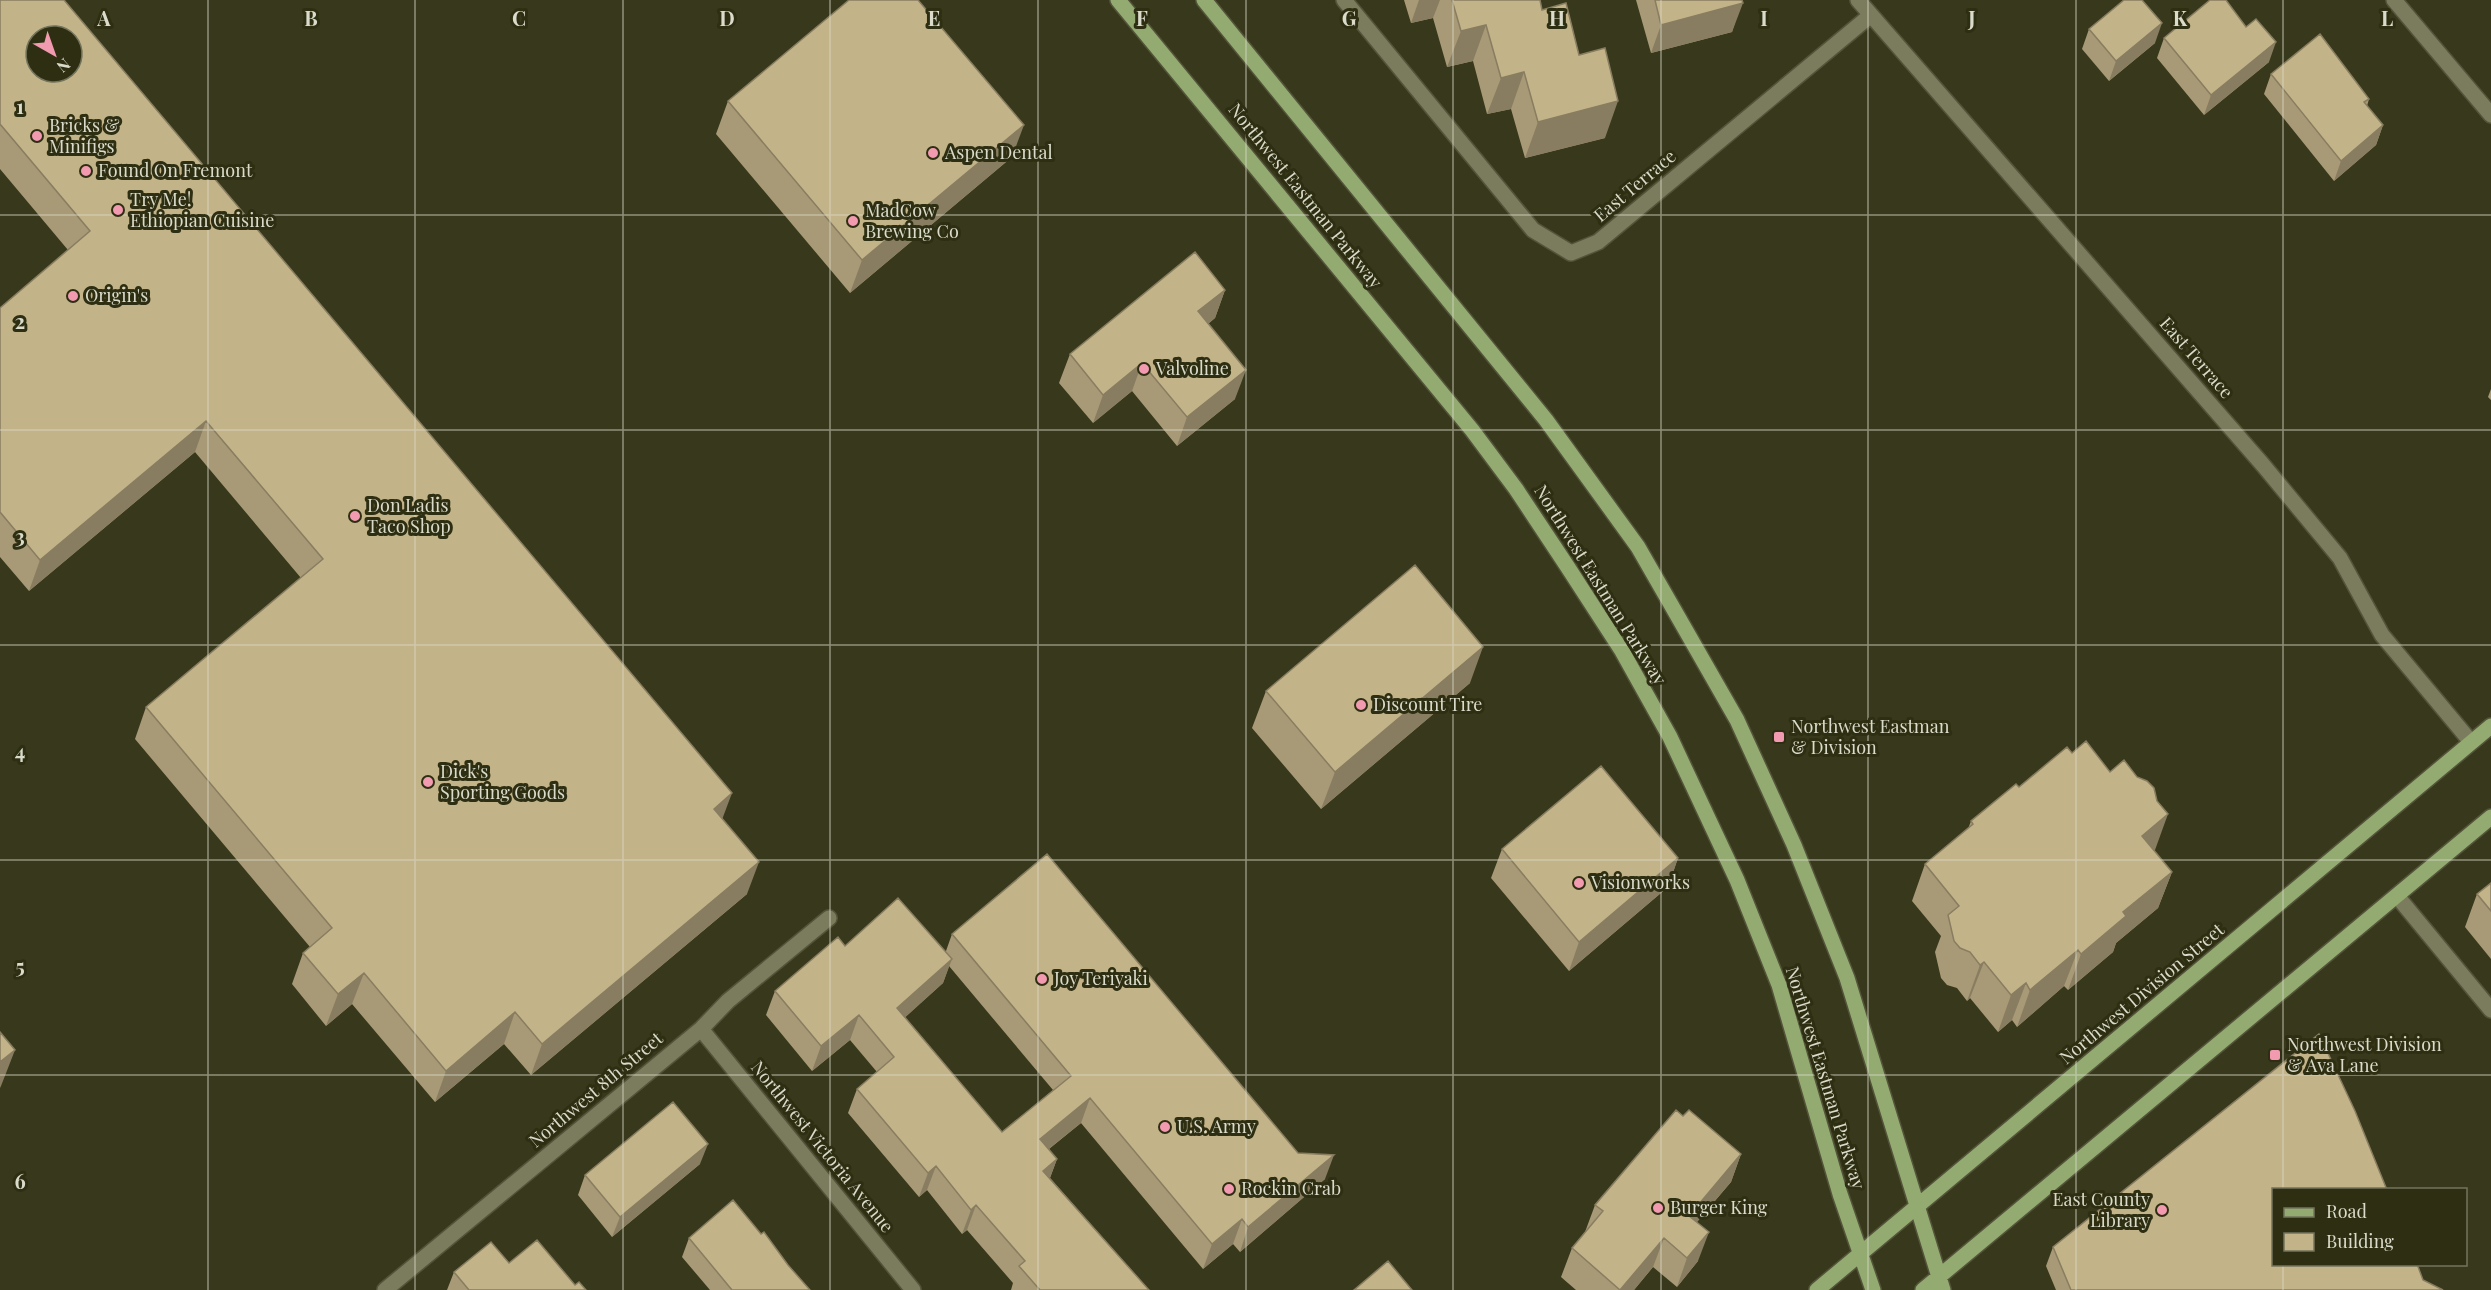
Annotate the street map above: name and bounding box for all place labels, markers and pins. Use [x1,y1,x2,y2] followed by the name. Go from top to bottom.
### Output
[49,113,120,158] place label: Bricks & Minifigs
[30,129,44,143] marker: Bricks & Minifigs
[944,140,1053,164] place label: Aspen Dental
[926,146,940,160] marker: Aspen Dental
[98,158,253,182] place label: Found On Fremont
[79,164,93,178] marker: Found On Fremont
[130,187,274,232] place label: Try Me! Ethiopian Cuisine
[865,198,959,243] place label: MadCow Brewing Co
[111,203,125,217] marker: Try Me! Ethiopian Cuisine
[846,214,860,228] marker: MadCow Brewing Co
[85,283,148,307] place label: Origin's
[66,289,80,303] marker: Origin's
[1155,356,1229,380] place label: Valvoline
[1137,362,1151,376] marker: Valvoline
[367,493,451,538] place label: Don Ladis Taco Shop
[348,509,362,523] marker: Don Ladis Taco Shop
[1373,692,1482,716] place label: Discount Tire
[1354,698,1368,712] marker: Discount Tire
[1791,714,1950,759] place label: Northwest Eastman & Division
[1772,730,1786,744] marker: Northwest Eastman & Division
[440,759,565,804] place label: Dick's Sporting Goods
[421,775,435,789] marker: Dick's Sporting Goods
[1590,870,1690,894] place label: Visionworks
[1572,876,1586,890] marker: Visionworks
[1053,966,1148,990] place label: Joy Teriyaki
[1035,972,1049,986] marker: Joy Teriyaki
[2287,1032,2442,1077] place label: Northwest Division & Ava Lane
[2268,1048,2282,1062] marker: Northwest Division & Ava Lane
[1177,1114,1256,1138] place label: U.S. Army
[1158,1120,1172,1134] marker: U.S. Army
[1241,1176,1341,1200] place label: Rockin Crab
[1222,1182,1236,1196] marker: Rockin Crab
[2053,1187,2150,1232] place label: East County Library
[1670,1195,1768,1219] place label: Burger King
[1651,1201,1665,1215] marker: Burger King
[2155,1203,2169,1217] marker: East County Library

